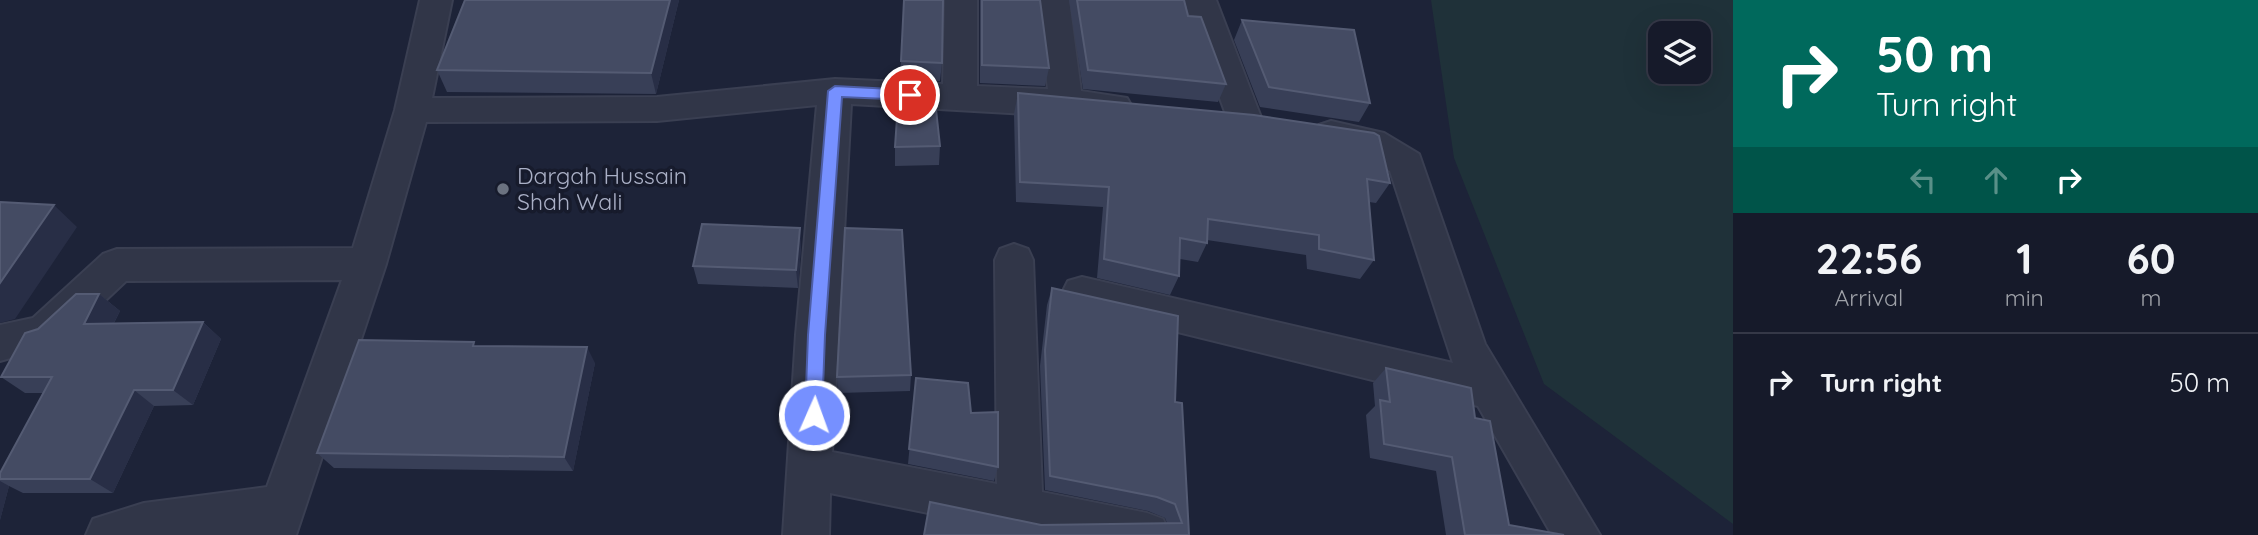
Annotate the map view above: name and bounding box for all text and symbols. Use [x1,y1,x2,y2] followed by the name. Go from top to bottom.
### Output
[1648,21,1711,84] map controls
[1648,21,1711,84] button: layers
[1876,23,1993,84] text: 50 m
[1761,28,1852,119] icon: right
[880,65,940,125] pin
[891,76,929,114] icon: arrive
[1876,84,2017,124] text: Turn right
[517,161,687,216] place label: Dargah Hussain Shah Wali
[1904,161,1942,199] icon: left
[1977,161,2015,199] icon: ahead
[2050,161,2088,199] icon: right
[495,181,511,197] marker: Dargah Hussain Shah Wali
[1816,232,1922,285] text: 22:56
[2016,232,2032,285] text: 1
[2126,232,2175,285] text: 60
[1834,283,1903,312] text: Arrival
[2005,283,2044,312] text: min
[2140,283,2161,312] text: m
[1761,363,1799,401] icon: right
[1820,366,1942,399] text: Turn right
[2170,366,2230,399] text: 50 m
[777,378,851,452] position arrow

